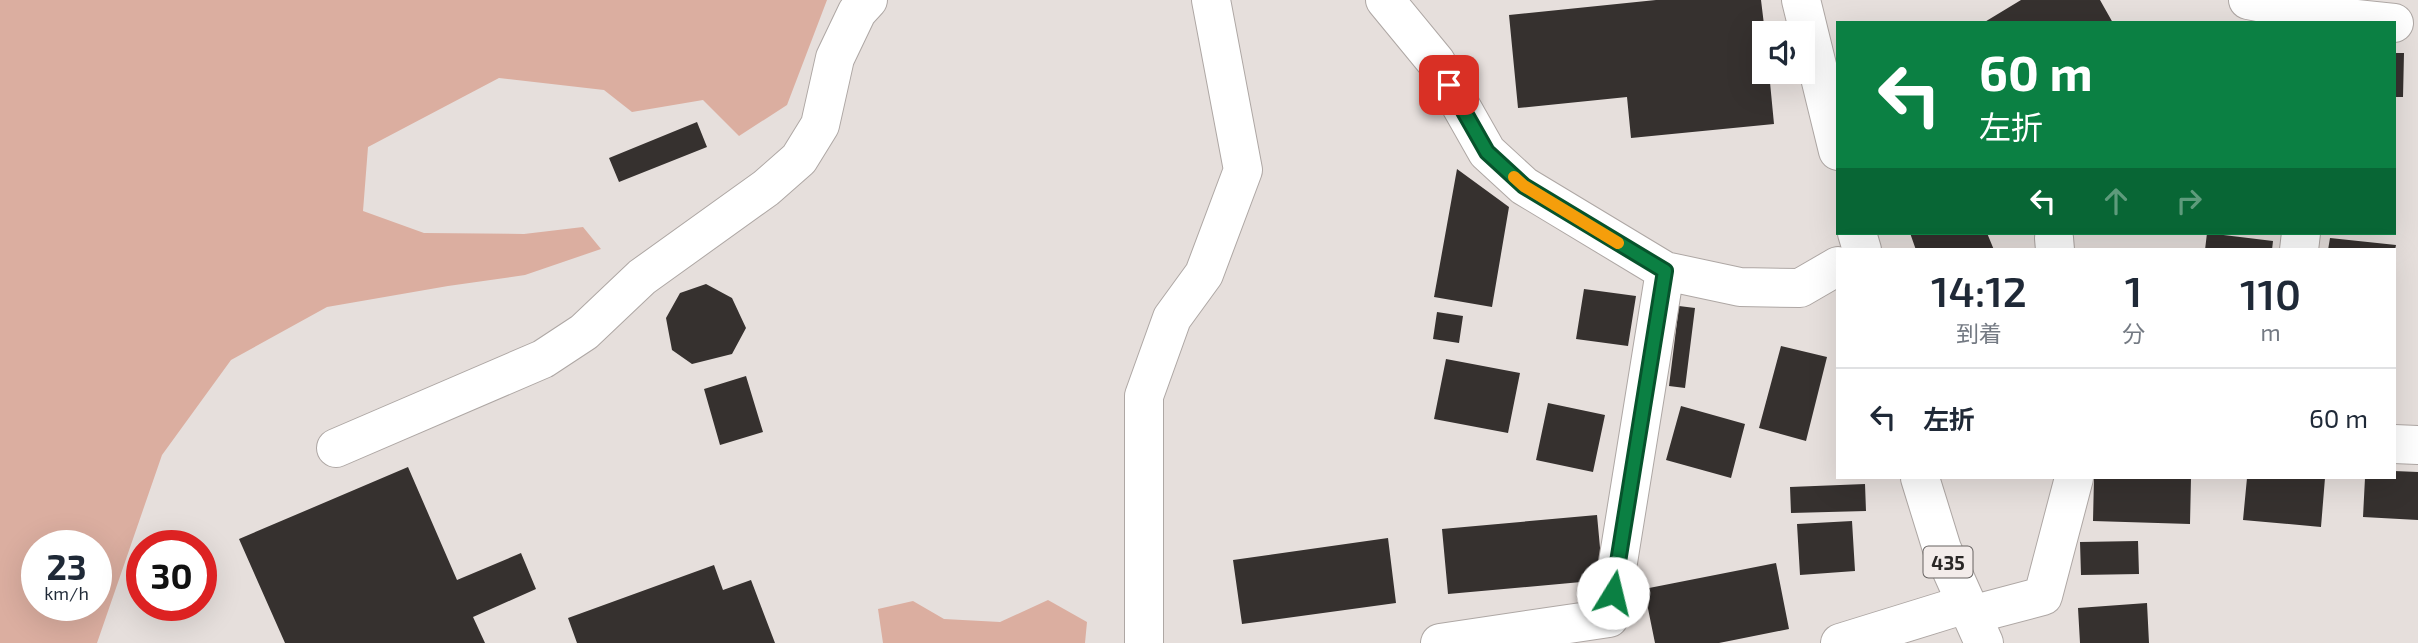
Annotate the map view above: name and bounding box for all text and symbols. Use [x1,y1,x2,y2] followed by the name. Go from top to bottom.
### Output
[1752,21,1815,84] map controls
[1752,21,1815,84] button: sound
[1979,42,2093,101] text: 60 m
[1864,49,1955,140] icon: left
[1419,55,1479,115] pin
[1430,66,1468,104] icon: arrive
[1979,107,2043,145] text: 左折
[2024,182,2062,220] icon: left
[2097,182,2135,220] icon: ahead
[2170,182,2208,220] icon: right
[1931,265,2027,315] text: 14:12
[2125,265,2142,315] text: 1
[2240,268,2301,318] text: 110
[2260,318,2281,346] text: m
[1956,319,2002,347] text: 到着
[2122,319,2145,347] text: 分
[1864,398,1902,436] icon: left
[2309,402,2368,433] text: 60 m
[1923,403,1975,434] text: 左折
[126,530,217,621] speed limit sign: 30
[46,545,87,587] text: 23
[1924,547,1972,578] road number: 435
[1576,556,1650,630] position arrow
[44,582,89,604] text: km/h

